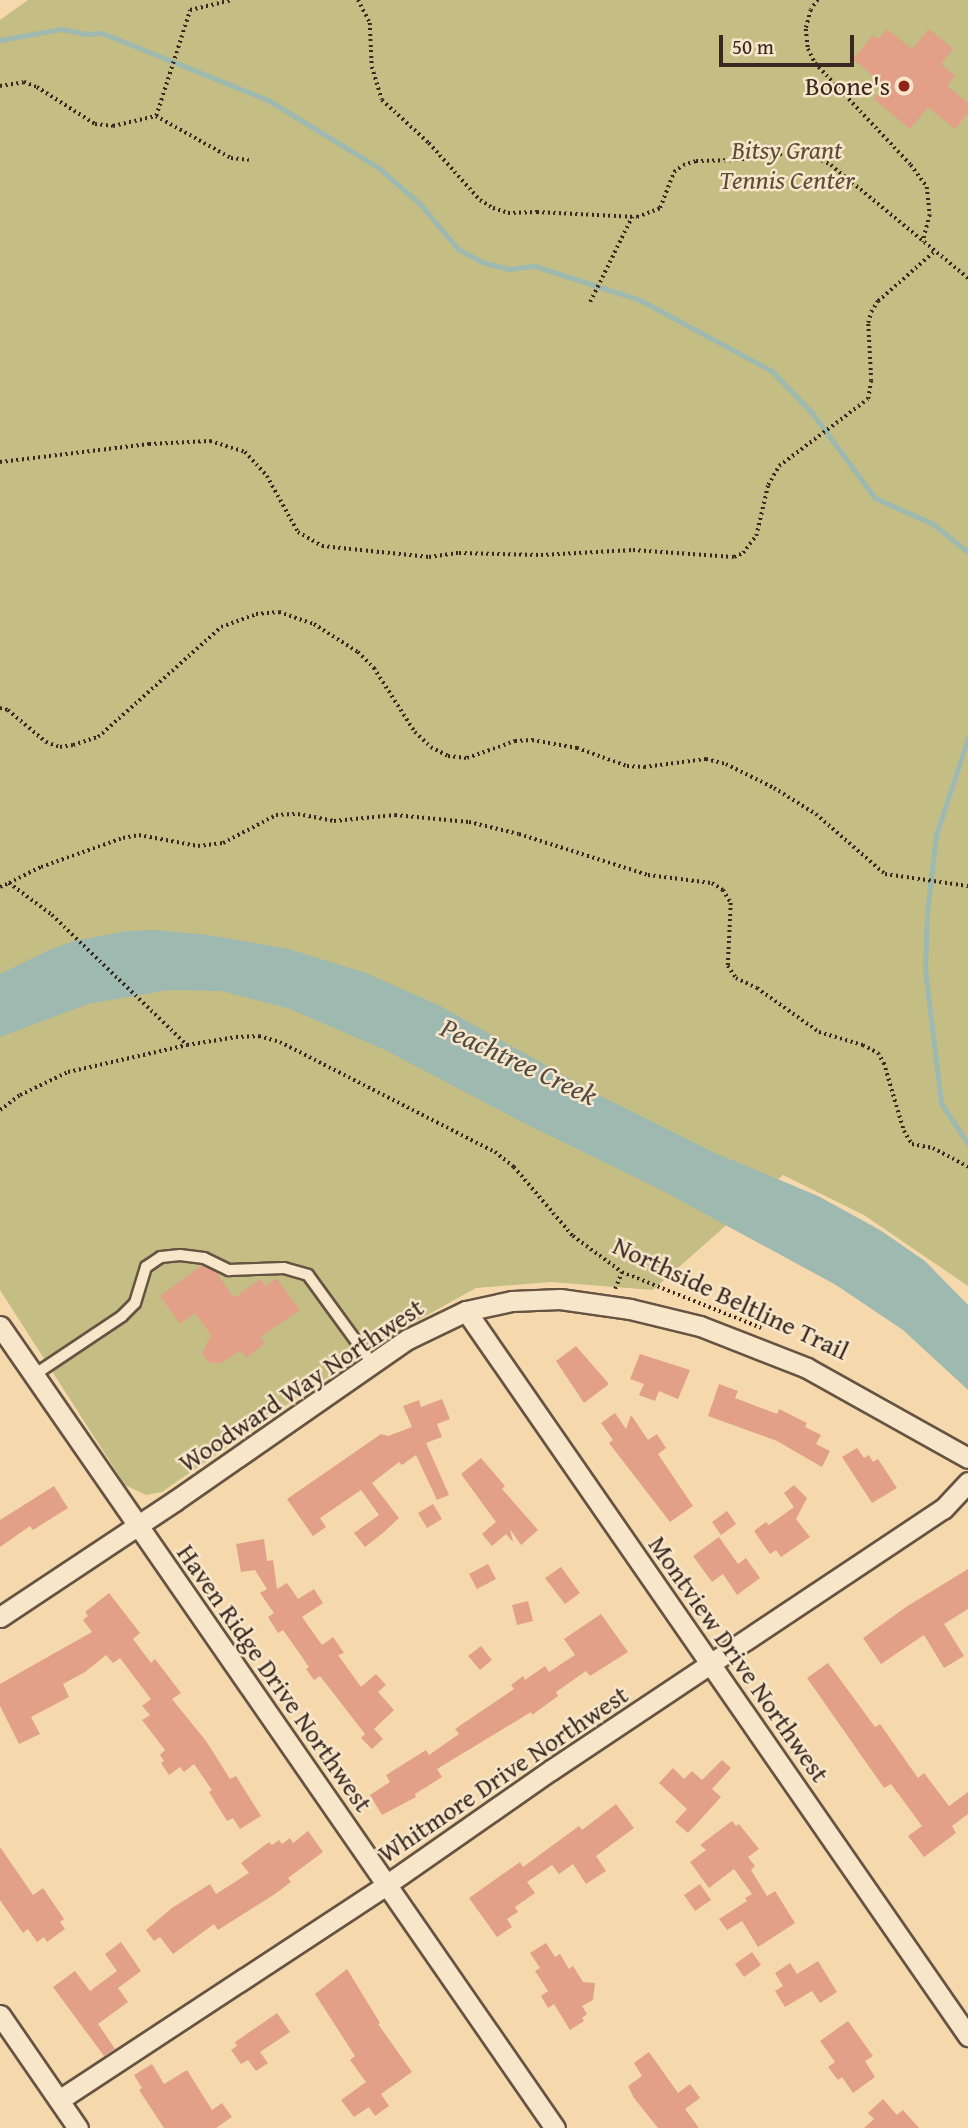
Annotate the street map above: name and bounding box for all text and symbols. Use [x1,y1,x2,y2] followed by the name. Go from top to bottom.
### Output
[723,21,858,65] scale bar
[732,31,774,62] text: 50 m
[805,70,890,102] place label: Boone's
[896,78,912,94] marker: Boone's
[719,134,855,196] park label: Bitsy Grant Tennis Center
[436,1010,602,1112] water label: Peachtree Creek
[608,1230,854,1366] street label: Northside Beltline Trail
[173,1291,429,1479] street label: Woodward Way Northwest
[642,1530,836,1788] street label: Montview Drive Northwest
[171,1538,379,1818] street label: Haven Ridge Drive Northwest
[372,1679,634,1869] street label: Whitmore Drive Northwest

